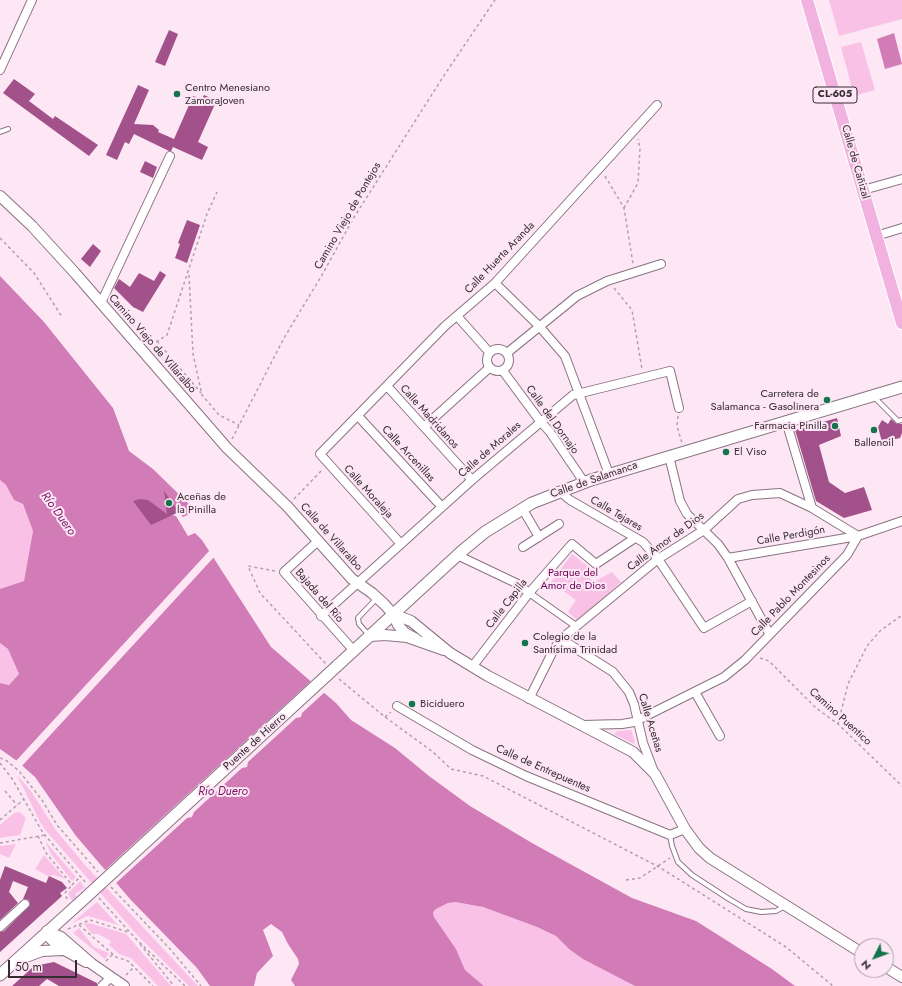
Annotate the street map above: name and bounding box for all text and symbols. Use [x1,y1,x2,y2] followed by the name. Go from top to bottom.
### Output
[185,81,270,107] place label: Centro Menesiano ZamoraJoven
[813,87,857,103] road number: CL-605
[172,89,182,99] marker: Centro Menesiano ZamoraJoven
[838,123,872,201] street label: Calle de Cañizal
[312,160,384,272] street label: Camino Viejo de Pontejos
[462,219,538,297] street label: Calle Huerta Aranda
[105,292,199,396] street label: Camino Viejo de Villaralbo
[397,382,461,452] street label: Calle Madridanos
[523,383,581,457] street label: Calle del Dornajo
[711,387,819,413] place label: Carretera de Salamanca - Gasolinera
[822,395,832,405] marker: Carretera de Salamanca - Gasolinera
[456,419,524,481] street label: Calle de Morales
[754,419,827,433] place label: Farmacia Pinilla
[830,421,840,431] marker: Farmacia Pinilla
[379,423,437,485] street label: Calle Arcenillas
[869,425,879,435] marker: Ballenoil
[854,436,894,450] place label: Ballenoil
[734,445,766,459] place label: El Viso
[721,447,731,457] marker: El Viso
[549,459,639,501] street label: Calle de Salamanca
[341,463,395,521] street label: Calle Moraleja
[38,490,78,538] water label: Río Duero
[177,490,226,516] place label: Aceñas de la Pinilla
[587,494,645,534] street label: Calle Tejares
[164,498,174,508] marker: Aceñas de la Pinilla
[297,500,365,574] street label: Calle de Villaralbo
[625,510,707,574] street label: Calle Amor de Dios
[756,523,826,549] street label: Calle Perdigón
[749,552,833,640] street label: Calle Pablo Montesinos
[292,566,346,626] street label: Bajada del Río
[541,566,605,592] park label: Parque del Amor de Dios
[484,577,530,631] street label: Calle Capilla
[533,630,617,656] place label: Colegio de la Santísima Trinidad
[520,638,530,648] marker: Colegio de la Santísima Trinidad
[806,686,874,748] street label: Camino Puentico
[635,692,665,754] street label: Calle Aceñas
[420,697,464,711] place label: Biciduero
[407,699,417,709] marker: Biciduero
[221,710,289,774] street label: Puente de Hierro
[494,742,592,796] street label: Calle de Entrepuentes
[198,785,248,799] water label: Río Duero
[854,938,894,978] north arrow
[10,952,79,978] scale bar
[857,957,875,974] text: N
[15,958,42,976] text: 50 m

